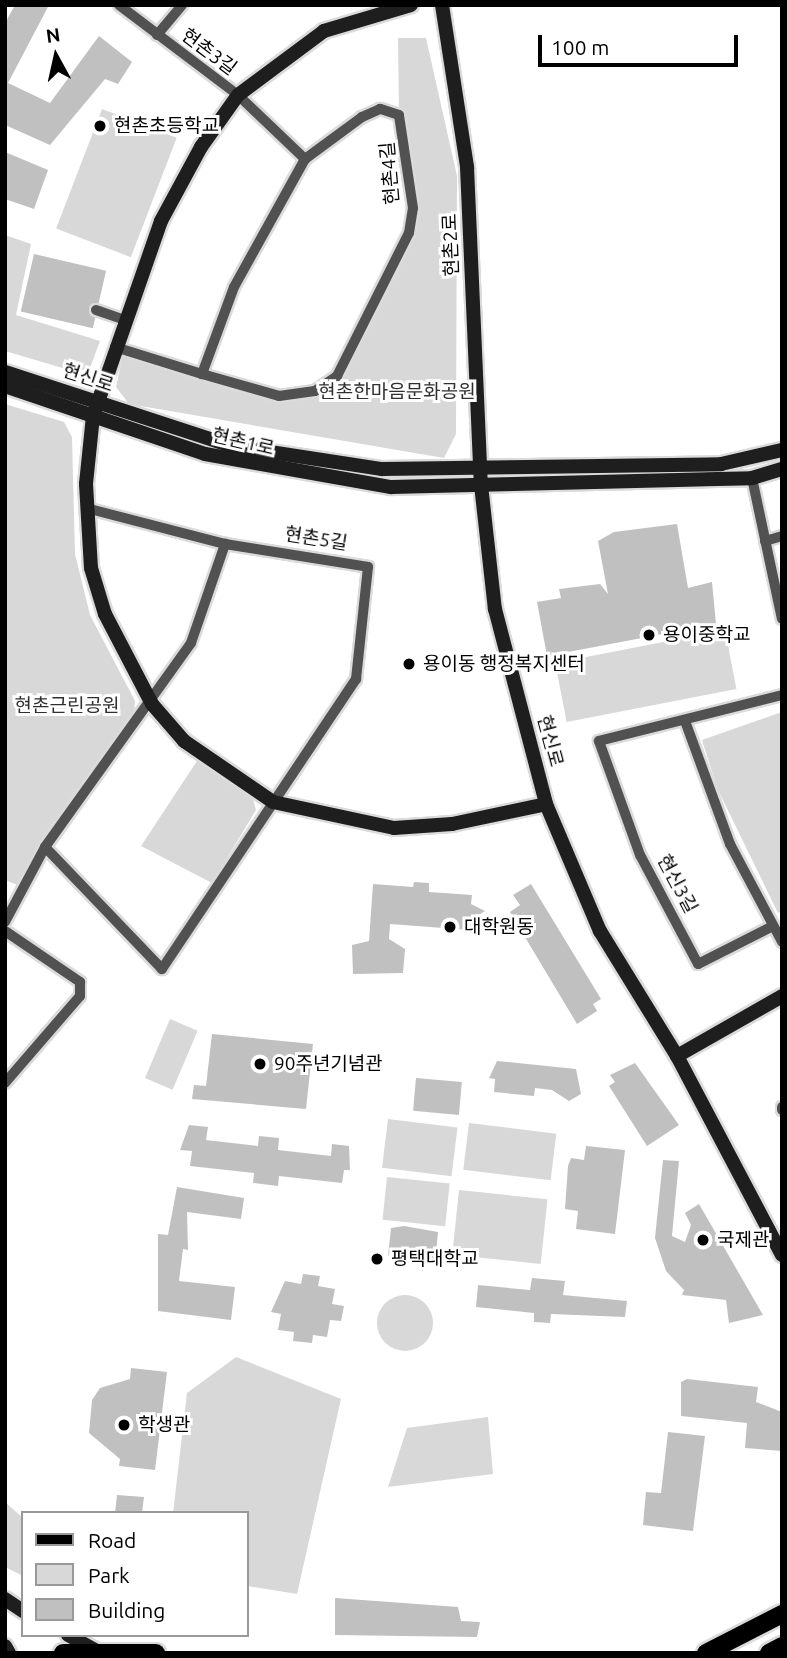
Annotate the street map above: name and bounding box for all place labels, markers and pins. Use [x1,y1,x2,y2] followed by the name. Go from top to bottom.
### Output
[114,115,219,137] place label: 현촌초등학교
[92,118,108,134] marker: 현촌초등학교
[663,624,750,646] place label: 용이중학교
[641,627,657,643] marker: 용이중학교
[423,653,585,675] place label: 용이동 행정복지센터
[401,656,417,672] marker: 용이동 행정복지센터
[464,916,534,938] place label: 대학원동
[442,919,458,935] marker: 대학원동
[274,1053,383,1075] place label: 90주년기념관
[252,1056,268,1072] marker: 90주년기념관
[717,1229,769,1251] place label: 국제관
[695,1232,711,1248] marker: 국제관
[391,1248,478,1270] place label: 평택대학교
[369,1251,385,1267] marker: 평택대학교
[138,1414,190,1436] place label: 학생관
[116,1417,132,1433] marker: 학생관

